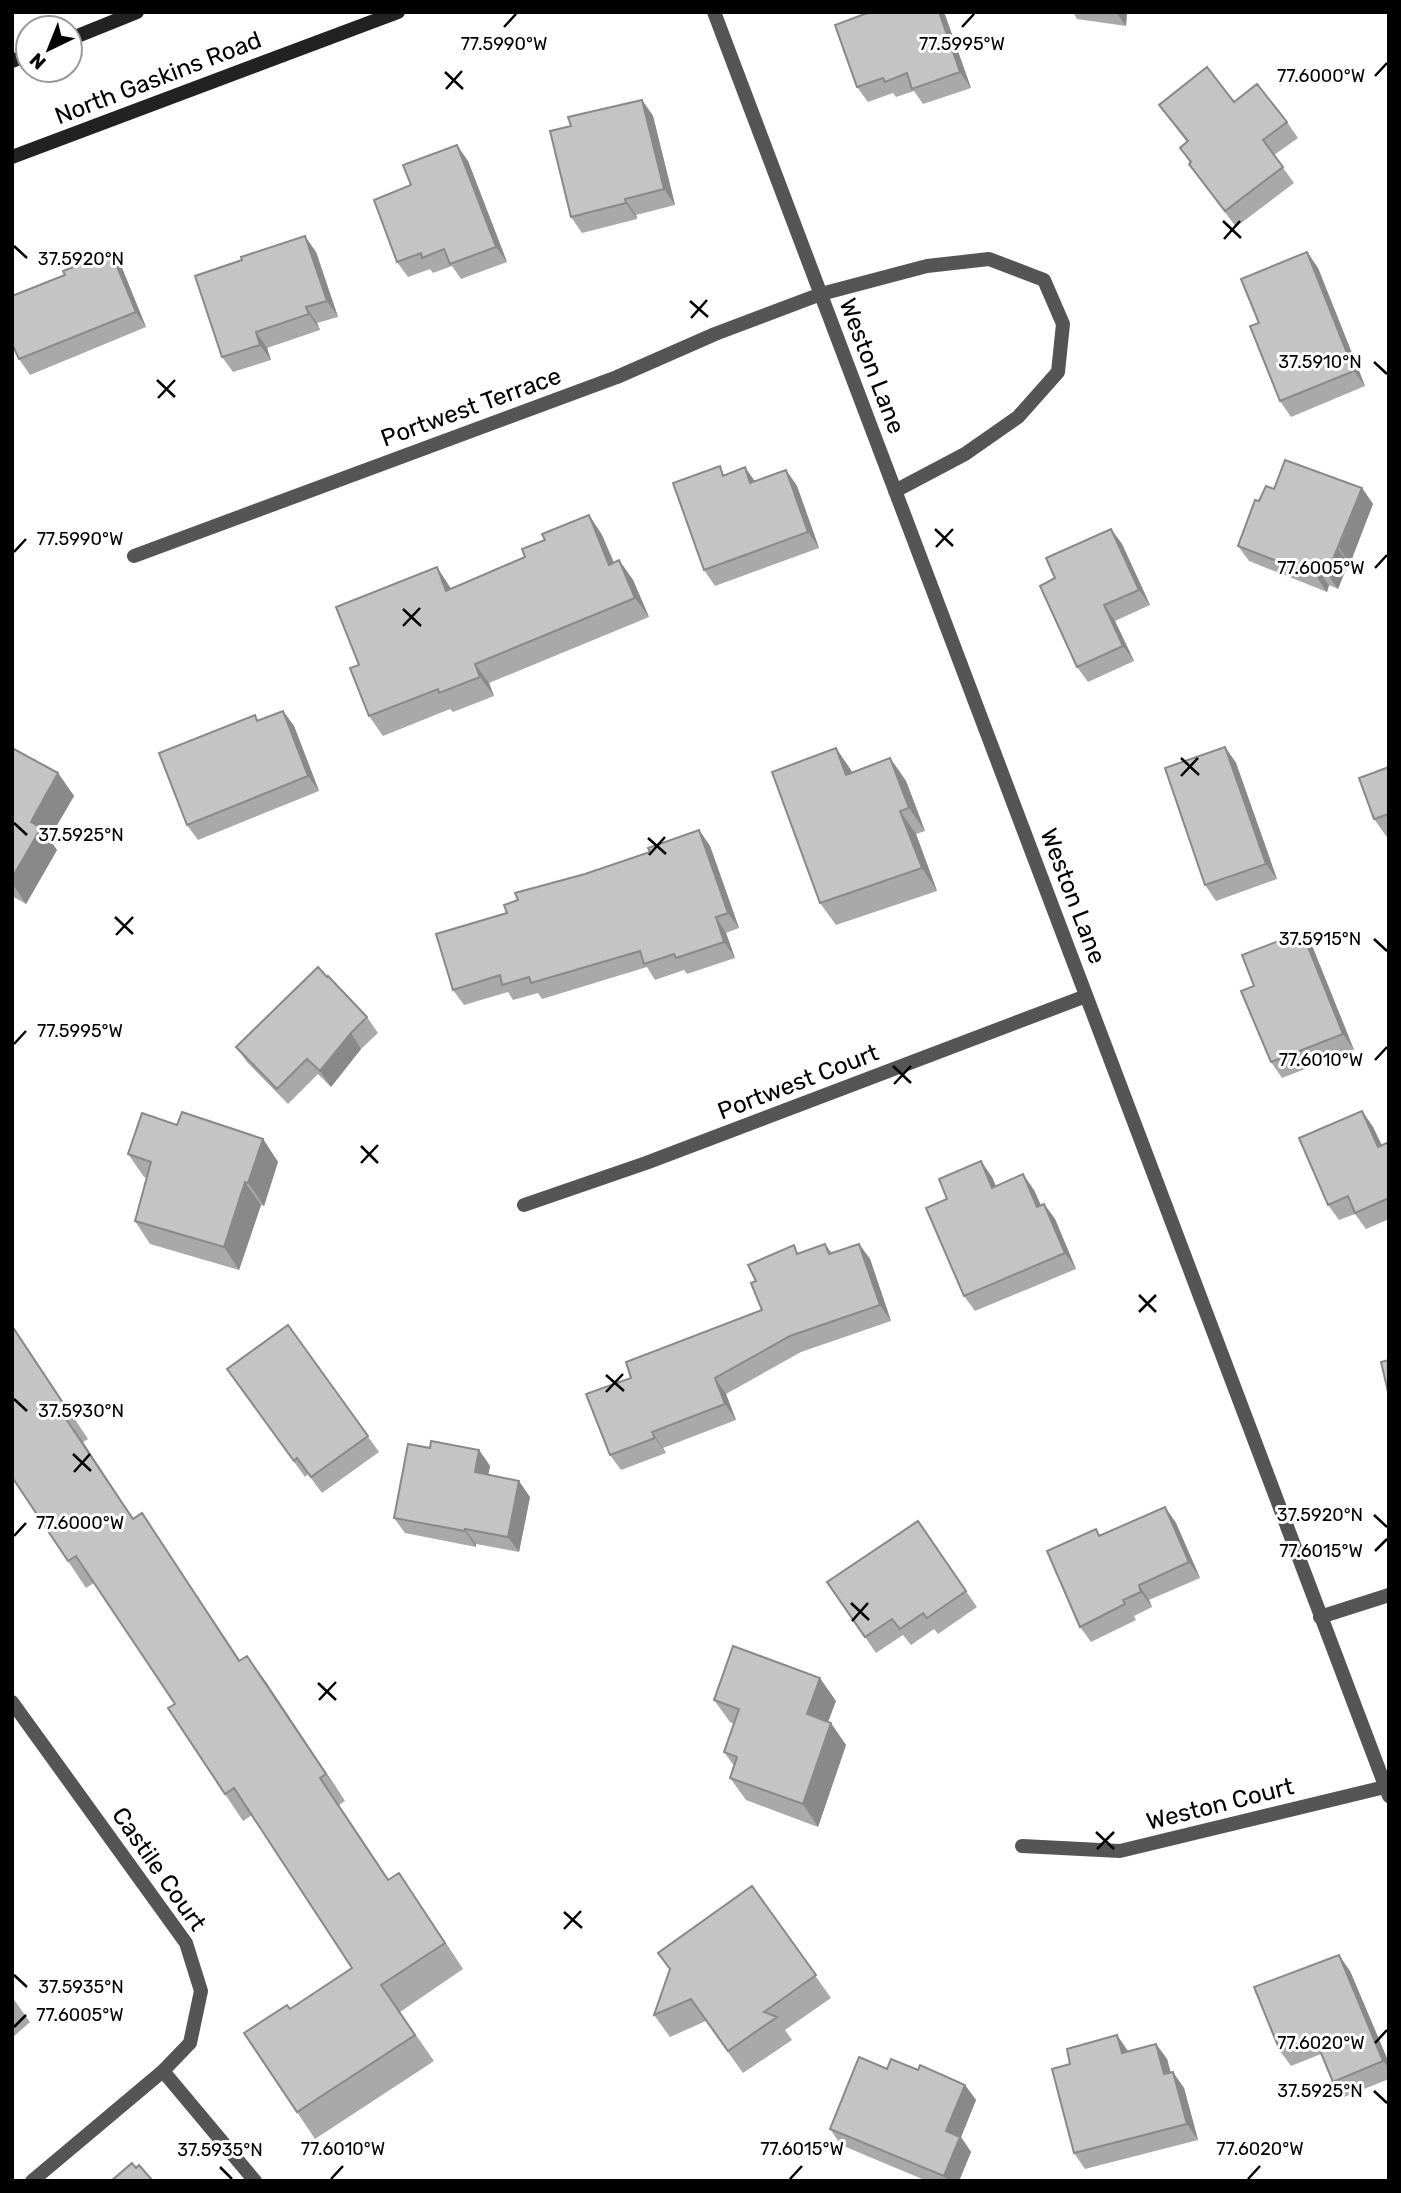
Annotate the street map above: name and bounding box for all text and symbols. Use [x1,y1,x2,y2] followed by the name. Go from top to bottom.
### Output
[14,14,84,84] north arrow
[51,26,265,130] street label: North Gaskins Road
[461,33,547,55] text: 77.5990°W
[919,33,1005,55] text: 77.5995°W
[25,48,51,74] text: N
[1277,65,1365,87] text: 77.6000°W
[38,248,124,270] text: 37.5920°N
[833,294,911,438] street label: Weston Lane
[1278,351,1362,373] text: 37.5910°N
[377,361,565,453] street label: Portwest Terrace
[37,528,123,550] text: 77.5990°W
[1277,557,1365,579] text: 77.6005°W
[38,824,124,846] text: 37.5925°N
[1034,824,1112,968] street label: Weston Lane
[1279,928,1361,950] text: 37.5915°N
[37,1020,123,1042] text: 77.5995°W
[714,1038,882,1126] street label: Portwest Court
[1279,1049,1363,1071] text: 77.6010°W
[38,1400,124,1422] text: 37.5930°N
[1277,1504,1363,1526] text: 37.5920°N
[36,1512,124,1534] text: 77.6000°W
[1279,1540,1363,1562] text: 77.6015°W
[1144,1772,1296,1836] street label: Weston Court
[106,1802,212,1936] street label: Castile Court
[38,1976,124,1998] text: 37.5935°N
[36,2004,124,2026] text: 77.6005°W
[1277,2032,1365,2054] text: 77.6020°W
[1277,2080,1363,2102] text: 37.5925°N
[301,2138,385,2160] text: 77.6010°W
[760,2138,844,2160] text: 77.6015°W
[1216,2138,1304,2160] text: 77.6020°W
[177,2139,263,2161] text: 37.5935°N

